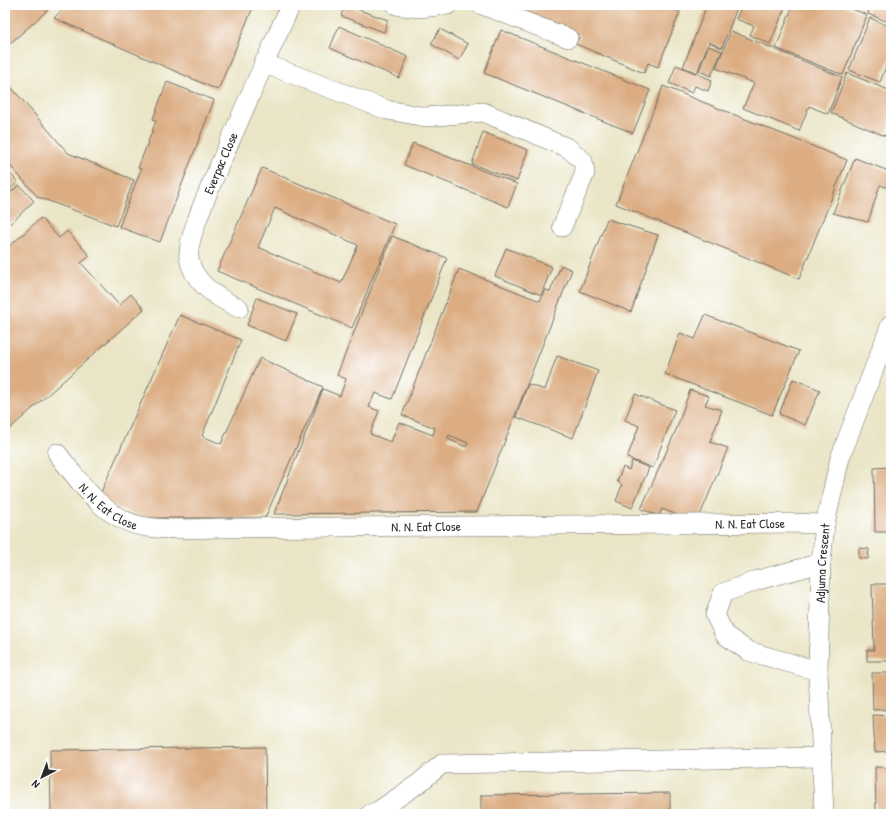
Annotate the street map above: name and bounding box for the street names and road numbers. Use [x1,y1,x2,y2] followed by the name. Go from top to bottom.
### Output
[199,129,242,197] street label: Everpac Close
[75,479,140,534] street label: N. N. Eat Close
[715,514,785,533] street label: N. N. Eat Close
[391,517,461,536] street label: N. N. Eat Close
[811,522,834,603] street label: Adjuma Crescent

